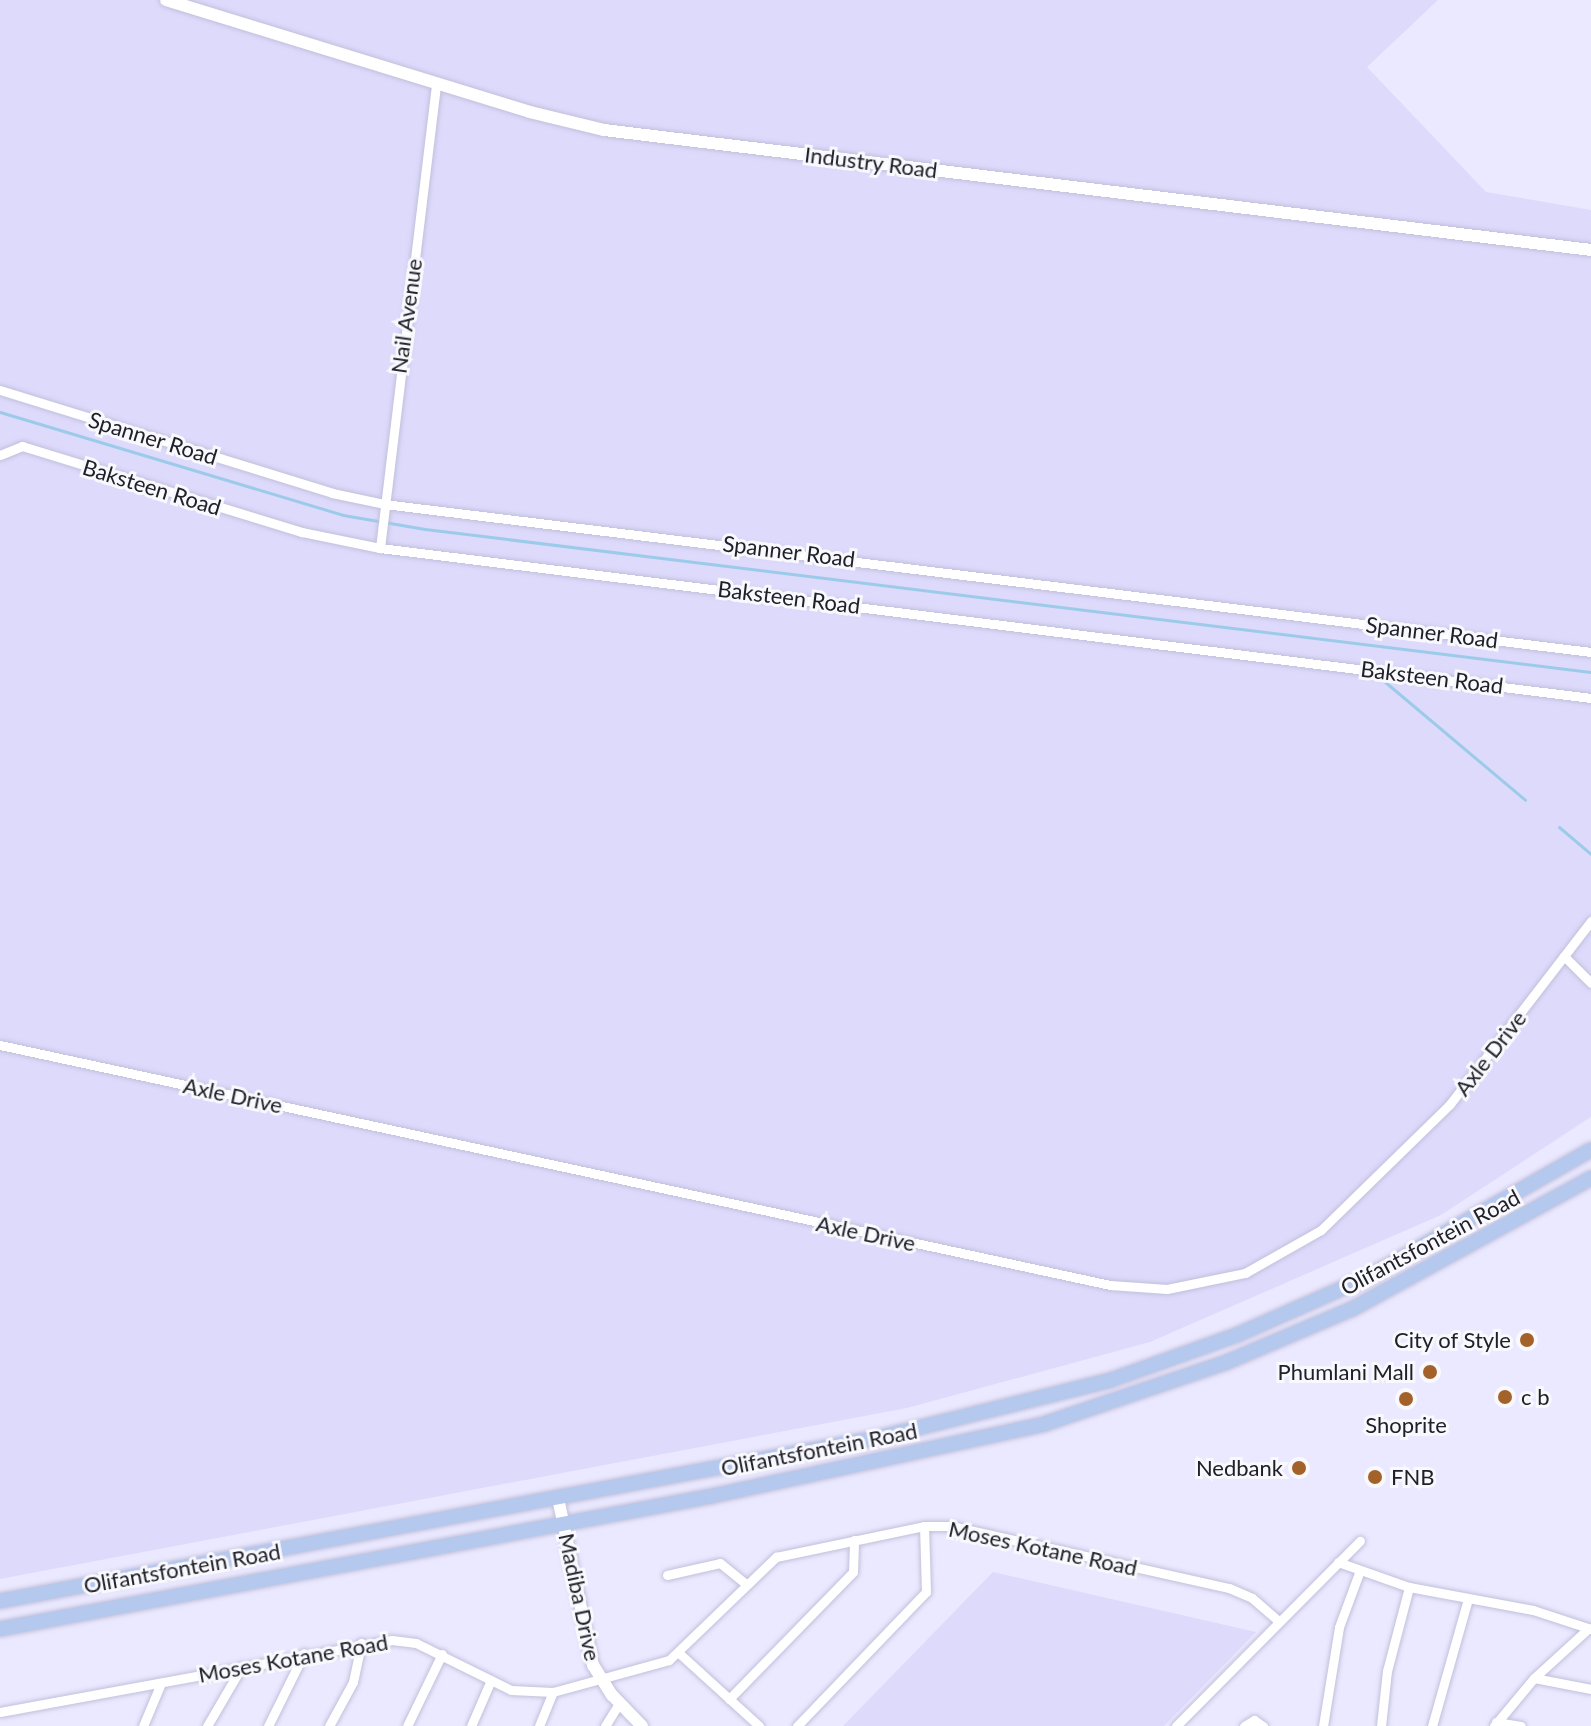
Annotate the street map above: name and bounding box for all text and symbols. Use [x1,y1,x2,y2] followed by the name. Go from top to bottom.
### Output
[803,141,939,183] street label: Industry Road
[385,257,427,375] street label: Nail Avenue
[85,406,221,470] street label: Spanner Road
[80,453,224,521] street label: Baksteen Road
[721,530,857,572] street label: Spanner Road
[716,575,862,619] street label: Baksteen Road
[1364,611,1500,653] street label: Spanner Road
[1359,655,1505,699] street label: Baksteen Road
[1449,1005,1531,1101] street label: Axle Drive
[181,1072,285,1118] street label: Axle Drive
[1336,1184,1524,1300] street label: Olifantsfontein Road
[814,1210,918,1256] street label: Axle Drive
[1393,1327,1511,1353] place label: City of Style
[1518,1331,1536,1349] marker: City of Style
[1277,1359,1414,1385] place label: Phumlani Mall
[1421,1363,1439,1381] marker: Phumlani Mall
[1521,1384,1549,1410] place label: c b
[1496,1388,1514,1406] marker: c b
[1397,1390,1415,1408] marker: Shoprite
[1365,1412,1447,1438] place label: Shoprite
[719,1417,919,1481] street label: Olifantsfontein Road
[1196,1455,1283,1481] place label: Nedbank
[1290,1459,1308,1477] marker: Nedbank
[1391,1464,1434,1490] place label: FNB
[1366,1468,1384,1486] marker: FNB
[946,1515,1140,1581] street label: Moses Kotane Road
[554,1531,606,1663] street label: Madiba Drive
[82,1538,282,1598] street label: Olifantsfontein Road
[196,1628,390,1688] street label: Moses Kotane Road

